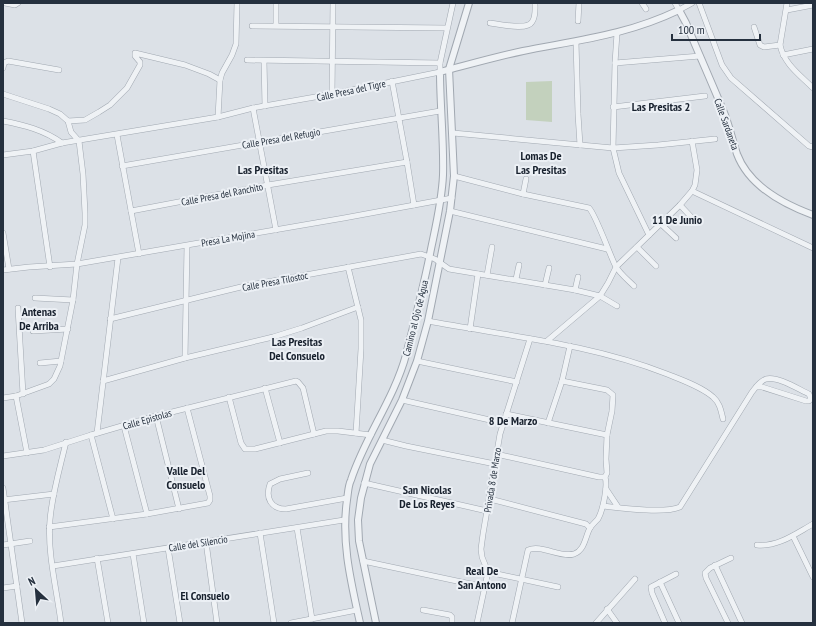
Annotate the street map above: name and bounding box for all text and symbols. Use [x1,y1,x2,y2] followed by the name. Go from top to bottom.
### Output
[672,16,760,42] scale bar
[678,22,705,37] text: 100 m
[315,77,387,104] street label: Calle Presa del Tigre
[711,97,742,152] street label: Calle Sardaneta
[632,99,690,114] district label: Las Presitas 2
[241,125,321,152] street label: Calle Presa del Refugio
[516,148,566,177] district label: Lomas De Las Presitas
[238,162,288,177] district label: Las Presitas
[180,180,264,209] street label: Calle Presa del Ranchito
[652,212,703,227] district label: 11 De Junio
[200,227,256,250] street label: Presa La Mojina
[241,269,310,294] street label: Calle Presa Tilostoc
[400,279,431,358] street label: Camino al Ojo de Agua
[19,304,59,333] district label: Antenas De Arriba
[269,334,325,363] district label: Las Presitas Del Consuelo
[121,406,174,433] street label: Calle Epistolas
[489,413,538,428] district label: 8 De Marzo
[481,447,504,513] street label: Privada 8 de Marzo
[166,463,206,492] district label: Valle Del Consuelo
[399,482,455,511] district label: San Nicolas De Los Reyes
[168,532,229,555] street label: Calle del Silencio
[458,563,507,592] district label: Real De San Antono
[16,570,56,610] north arrow
[26,573,37,589] text: N
[180,588,230,603] district label: El Consuelo

